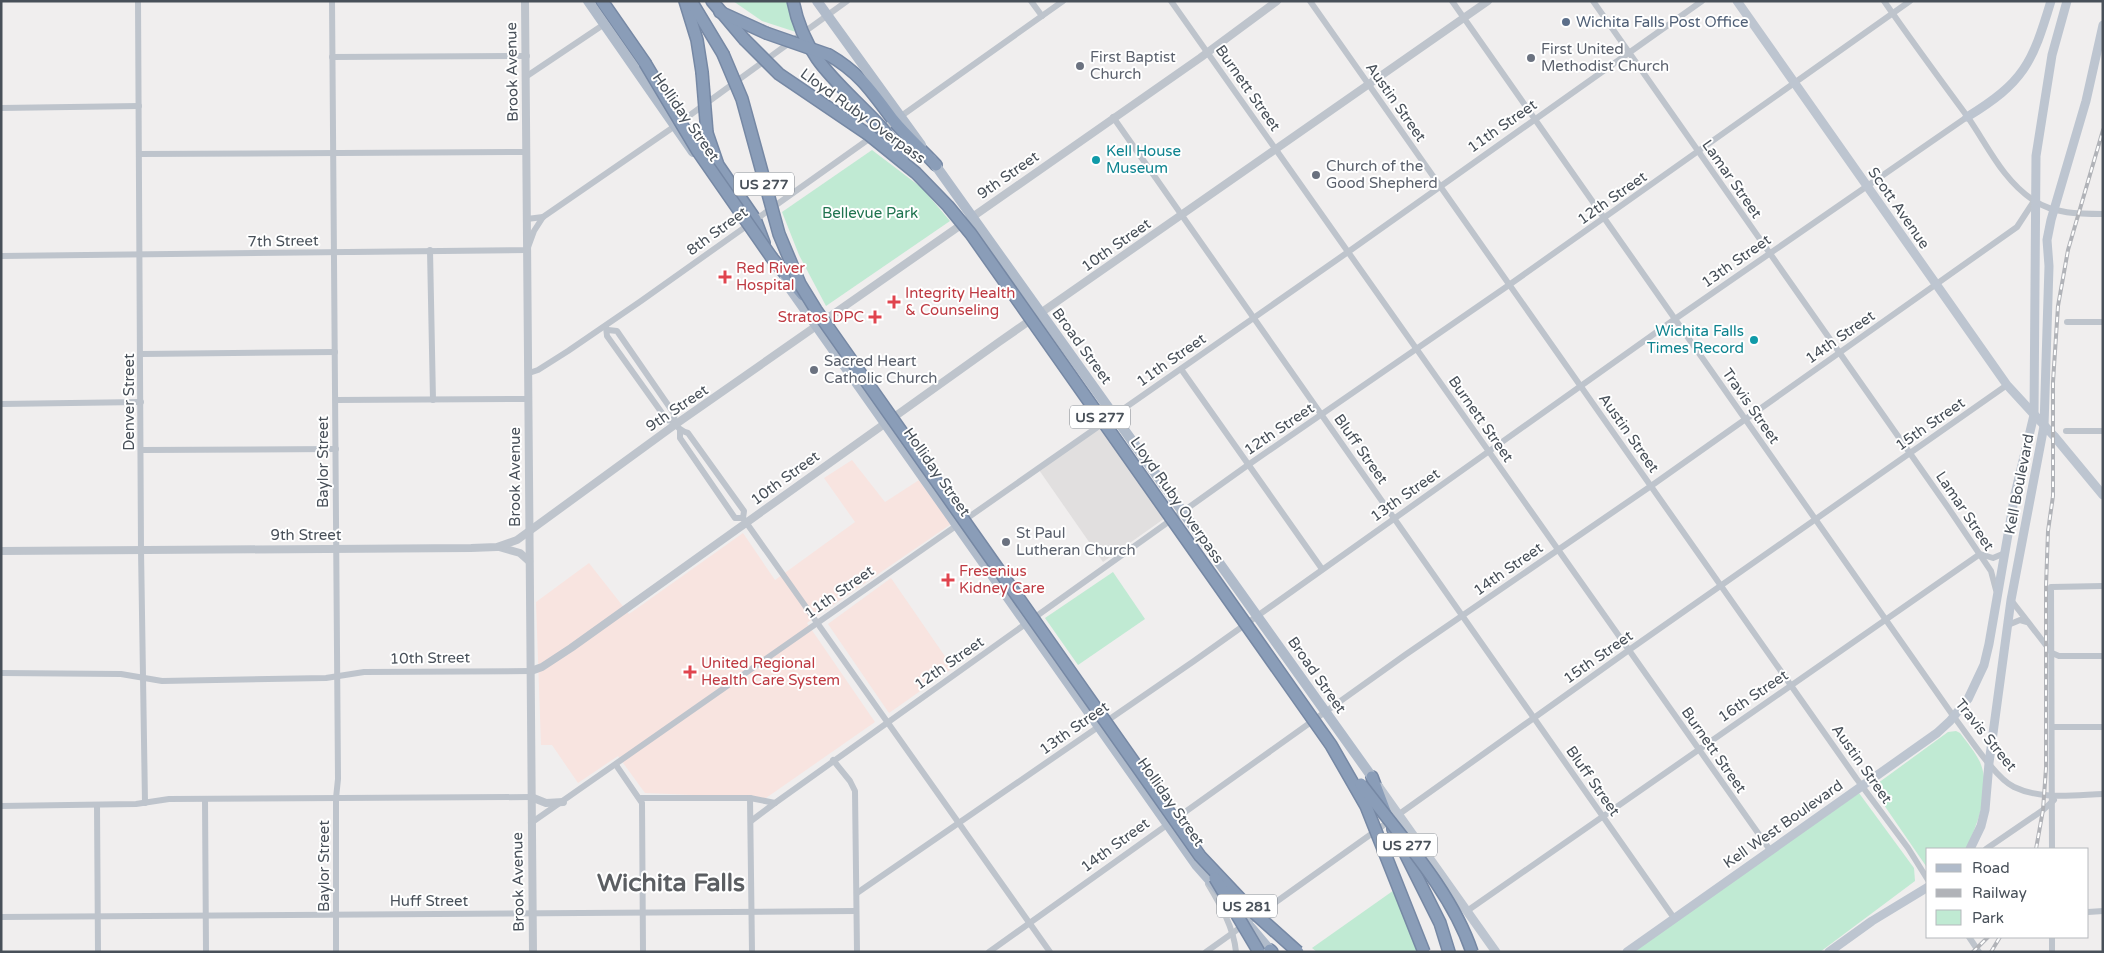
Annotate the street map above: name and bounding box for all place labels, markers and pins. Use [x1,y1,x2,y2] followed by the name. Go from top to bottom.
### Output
[1576,13,1749,31] place label: Wichita Falls Post Office
[1560,16,1572,28] marker: Wichita Falls Post Office
[1541,40,1669,75] place label: First United Methodist Church
[1090,48,1176,83] place label: First Baptist Church
[1525,52,1537,64] marker: First United Methodist Church
[1074,60,1086,72] marker: First Baptist Church
[1106,142,1181,177] place label: Kell House Museum
[1090,154,1102,166] marker: Kell House Museum
[1326,157,1438,192] place label: Church of the Good Shepherd
[1310,169,1322,181] marker: Church of the Good Shepherd
[736,259,805,294] place label: Red River Hospital
[718,270,732,284] marker: Red River Hospital
[905,284,1015,319] place label: Integrity Health & Counseling
[887,295,901,309] marker: Integrity Health & Counseling
[778,308,864,326] place label: Stratos DPC
[868,310,882,324] marker: Stratos DPC
[1647,322,1744,357] place label: Wichita Falls Times Record
[1748,334,1760,346] marker: Wichita Falls Times Record
[824,352,937,387] place label: Sacred Heart Catholic Church
[808,364,820,376] marker: Sacred Heart Catholic Church
[1016,524,1136,559] place label: St Paul Lutheran Church
[1000,536,1012,548] marker: St Paul Lutheran Church
[959,562,1045,597] place label: Fresenius Kidney Care
[941,573,955,587] marker: Fresenius Kidney Care
[701,654,840,689] place label: United Regional Health Care System
[683,665,697,679] marker: United Regional Health Care System

